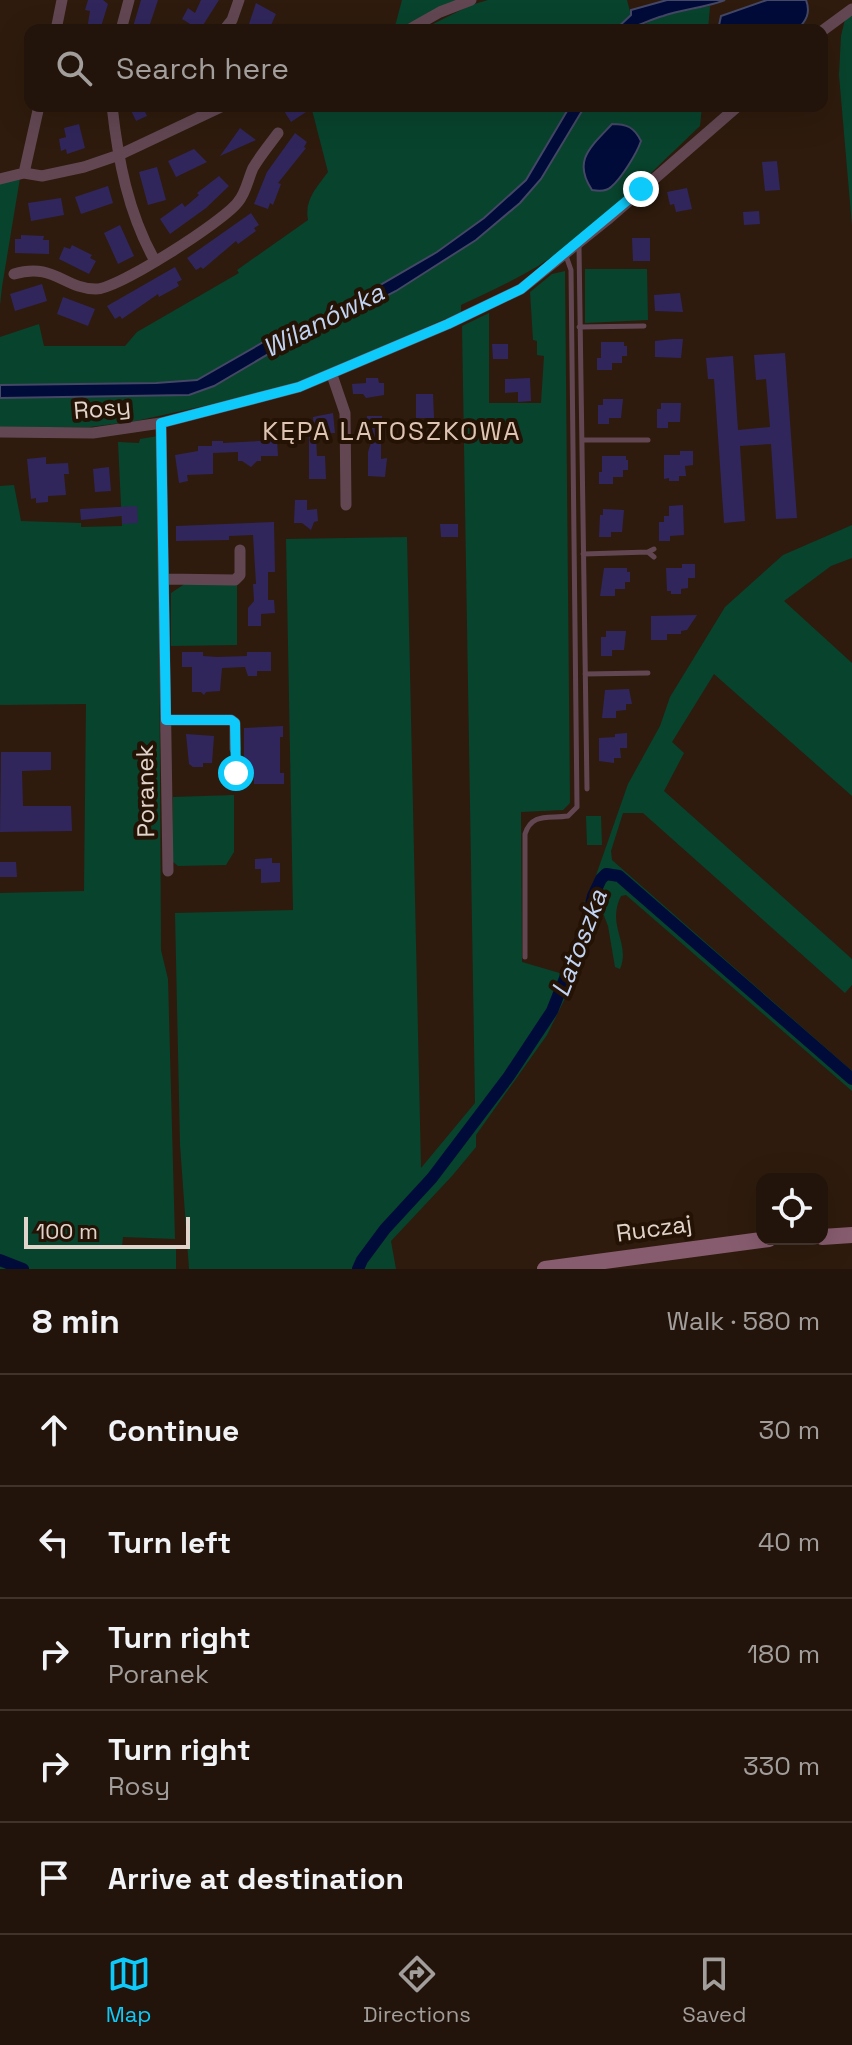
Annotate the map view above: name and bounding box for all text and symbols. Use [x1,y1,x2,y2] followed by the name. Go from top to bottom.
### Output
[24,24,828,112] search box
[52,46,96,90] icon: search
[116,49,289,88] text: Search here
[623,171,659,207] route end
[257,274,390,365] water label: Wilanówka
[72,390,132,426] street label: Rosy
[262,414,522,448] district label: KĘPA LATOSZKOWA
[129,744,161,838] street label: Poranek
[218,755,254,791] route start
[543,884,615,1001] water label: Latoszka
[756,1173,828,1245] map controls
[756,1173,828,1245] button: locate
[614,1207,694,1249] street label: Ruczaj
[24,1213,190,1249] scale bar
[36,1217,98,1245] text: 100 m
[32,1300,120,1343] text: 8 min
[667,1304,820,1338] text: Walk · 580 m
[32,1408,76,1452] icon: ahead
[108,1411,239,1450] text: Continue
[759,1413,820,1447] text: 30 m
[32,1520,76,1564] icon: left
[108,1523,231,1562] text: Turn left
[758,1525,820,1559] text: 40 m
[108,1618,251,1657] text: Turn right
[32,1632,76,1676] icon: right
[747,1637,820,1671] text: 180 m
[108,1657,209,1691] text: Poranek
[108,1730,251,1769] text: Turn right
[32,1744,76,1788] icon: right
[743,1749,820,1783] text: 330 m
[108,1769,170,1803] text: Rosy
[32,1856,76,1900] icon: arrive
[108,1859,404,1898] text: Arrive at destination
[106,1952,152,2028] tab: Map
[363,1952,471,2028] tab: Directions
[682,1952,746,2028] tab: Saved

